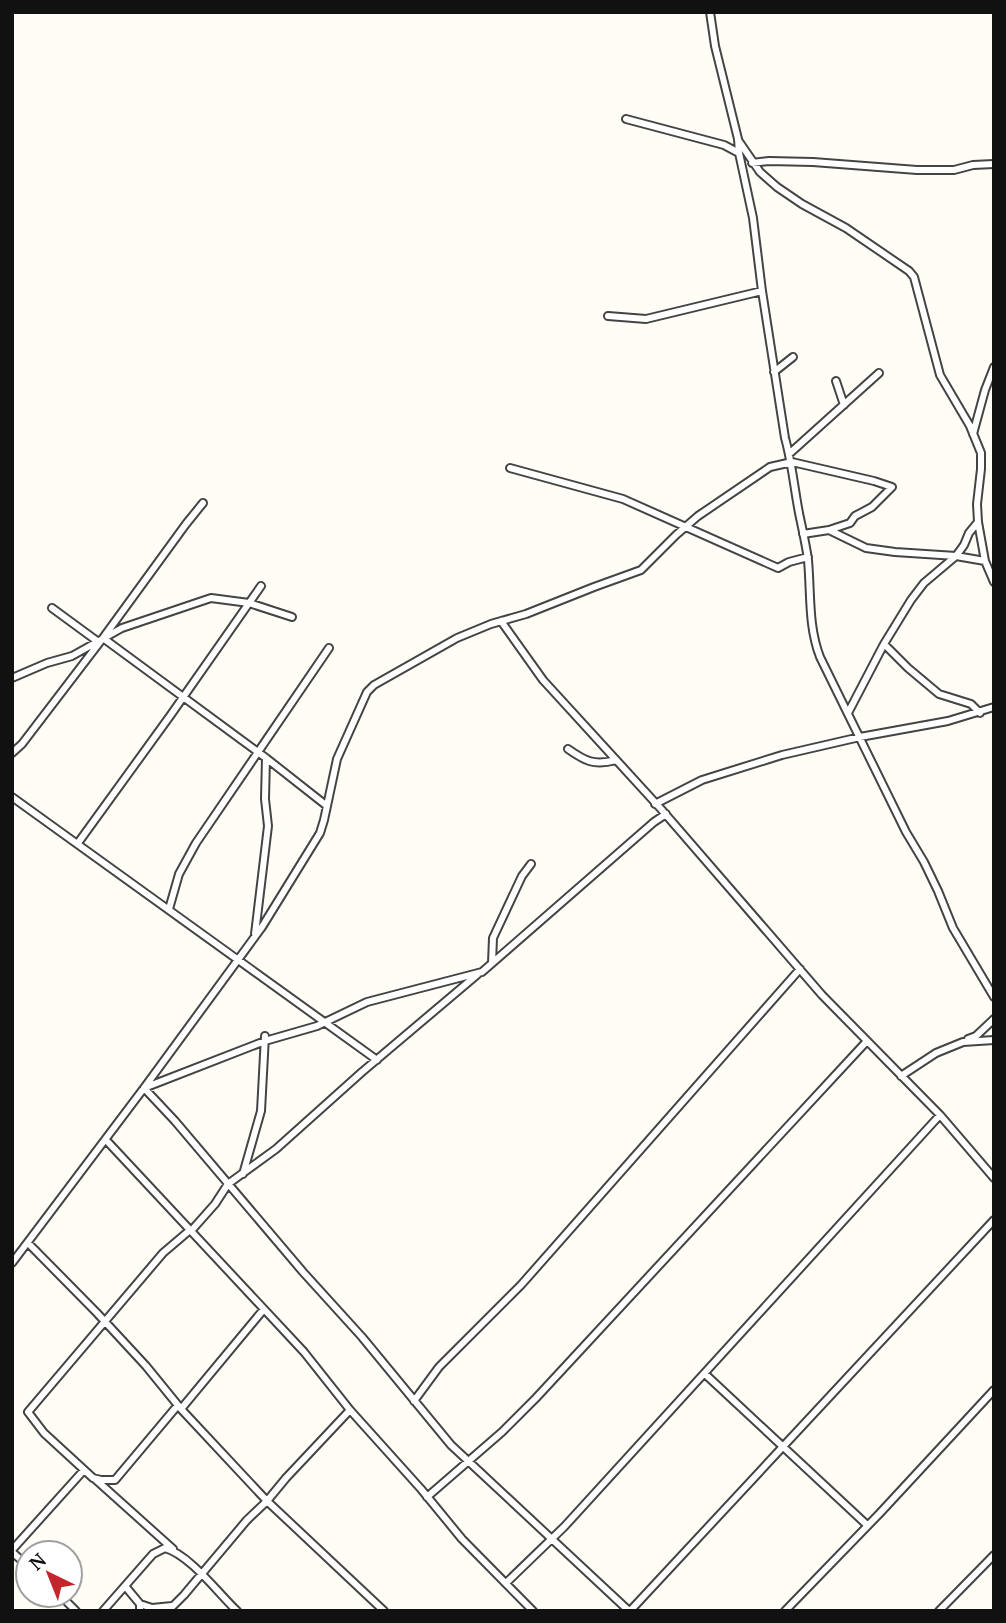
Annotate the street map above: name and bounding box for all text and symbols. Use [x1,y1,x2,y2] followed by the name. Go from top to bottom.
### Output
[14,1539,84,1609] north arrow
[23,1547,51,1575] text: N

